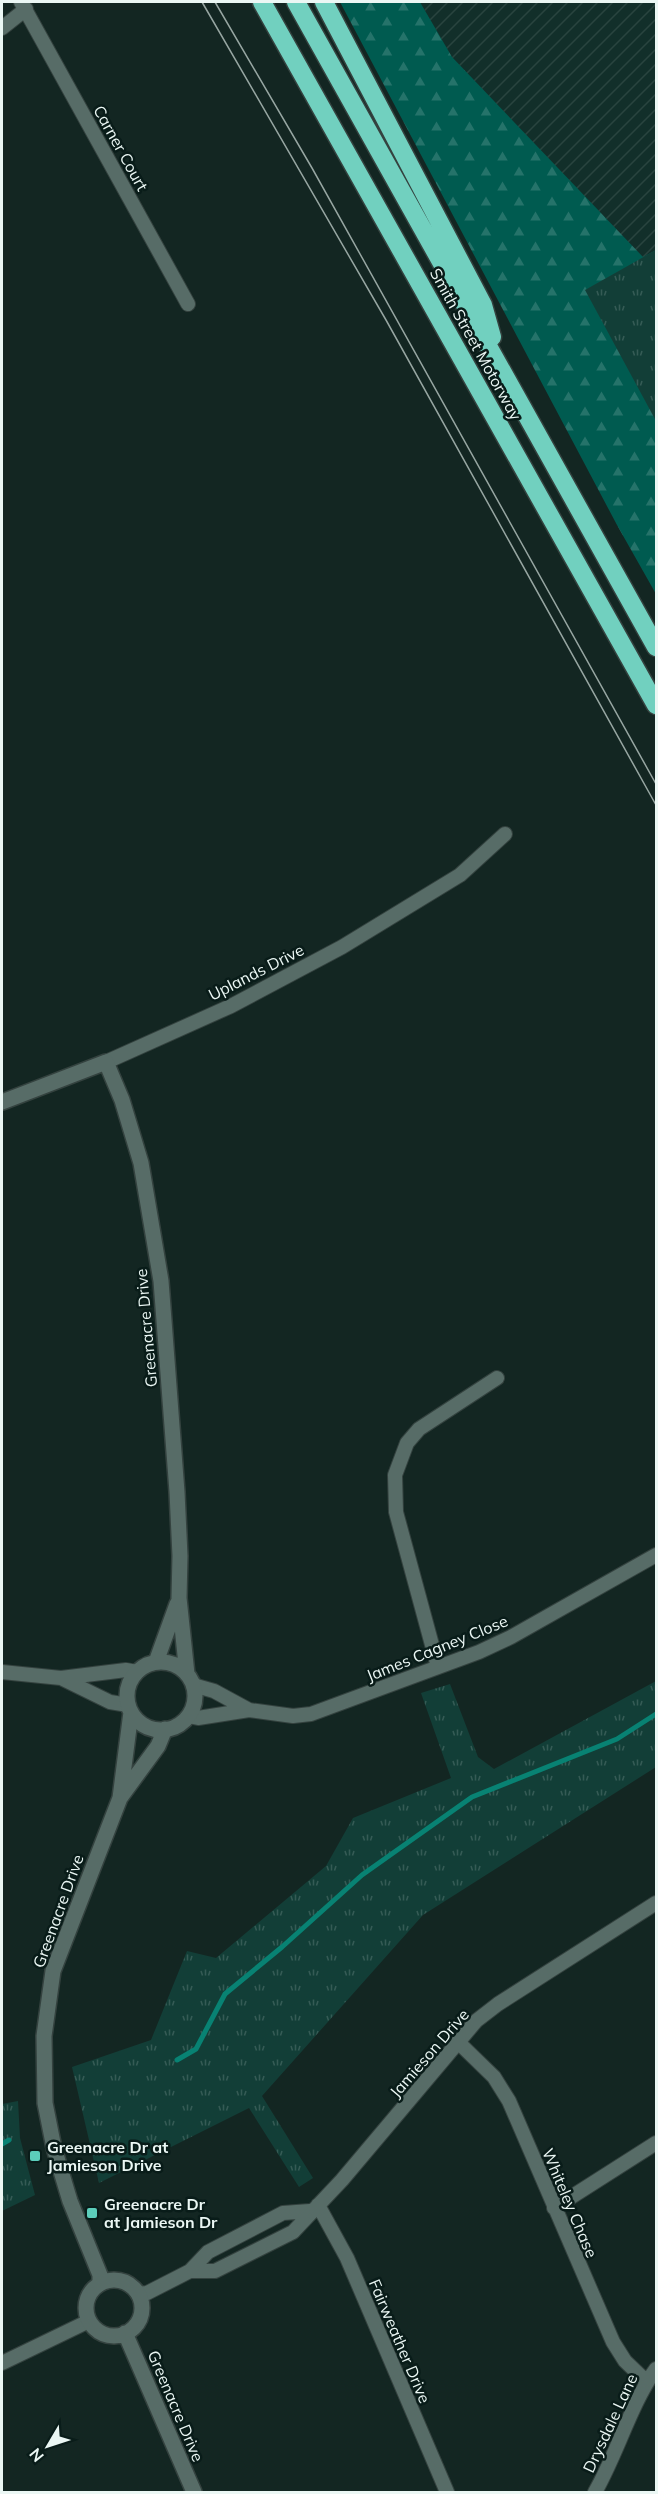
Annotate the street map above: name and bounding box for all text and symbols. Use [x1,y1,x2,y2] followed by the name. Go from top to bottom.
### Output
[89,102,153,195] street label: Carner Court
[426,264,526,424] street label: Smith Street Motorway
[205,939,307,1005] street label: Uplands Drive
[131,1268,161,1388] street label: Greenacre Drive
[363,1610,511,1686] street label: James Cagney Close
[28,1852,88,1970] street label: Greenacre Drive
[385,2005,473,2101] street label: Jamieson Drive
[47,2137,168,2175] place label: Greenacre Dr at Jamieson Drive
[538,2145,602,2261] street label: Whiteley Chase
[28,2149,42,2163] marker: Greenacre Dr at Jamieson Drive
[104,2194,218,2232] place label: Greenacre Dr at Jamieson Dr
[85,2206,99,2220] marker: Greenacre Dr at Jamieson Dr
[365,2276,435,2406] street label: Fairweather Drive
[144,2347,208,2465] street label: Greenacre Drive
[578,2370,642,2476] street label: Drysdale Lane
[18,2416,78,2476] north arrow
[25,2444,48,2466] text: N

